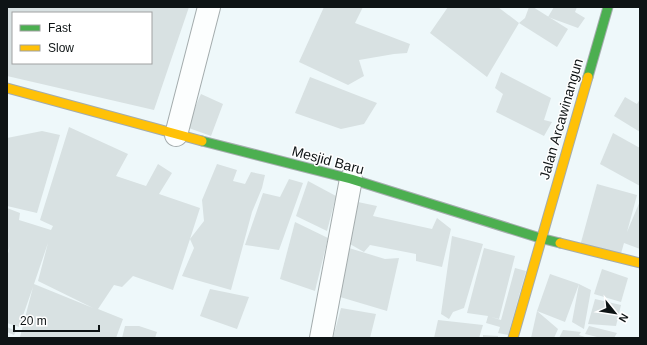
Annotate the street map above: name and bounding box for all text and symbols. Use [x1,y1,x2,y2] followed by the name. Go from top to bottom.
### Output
[12,12,152,64] legend
[48,21,72,35] text: Fast
[48,41,74,55] text: Slow
[536,57,586,181] street label: Jalan Arcawinangun
[290,143,366,177] street label: Mesjid Baru
[595,293,635,333] north arrow
[14,307,99,333] scale bar
[616,312,631,324] text: N
[20,314,47,328] text: 20 m

